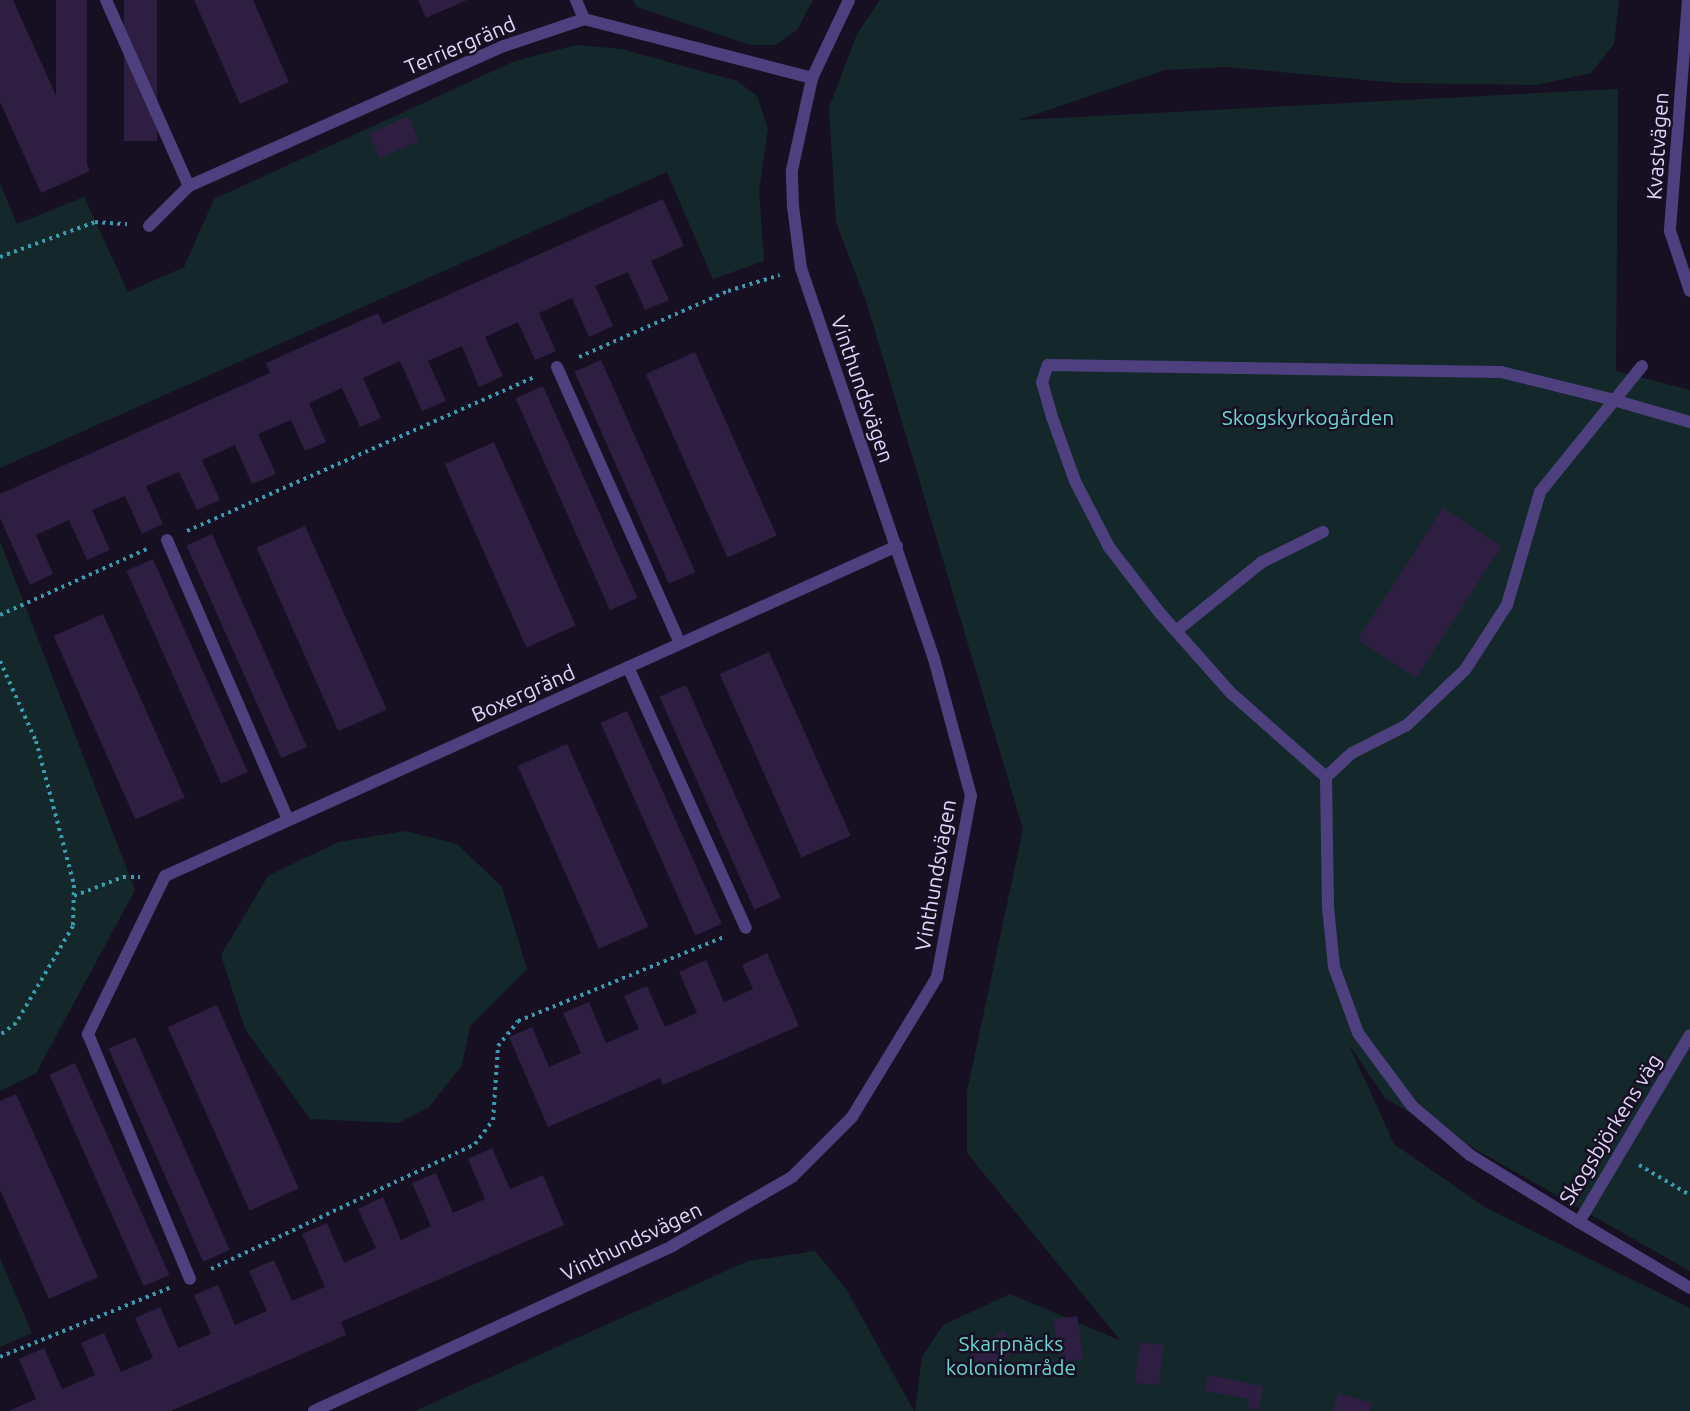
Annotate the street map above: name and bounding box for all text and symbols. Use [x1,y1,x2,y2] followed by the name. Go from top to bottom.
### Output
[401,10,519,80] street label: Terriergränd
[1641,91,1673,201] street label: Kvastvägen
[826,312,900,466] street label: Vinthundsvägen
[1222,404,1394,430] park label: Skogskyrkogården
[467,659,579,727] street label: Boxergränd
[909,797,961,953] street label: Vinthundsvägen
[1553,1049,1667,1209] street label: Skogsbjörkens väg
[557,1196,705,1286] street label: Vinthundsvägen
[946,1330,1076,1380] park label: Skarpnäcks koloniområde

